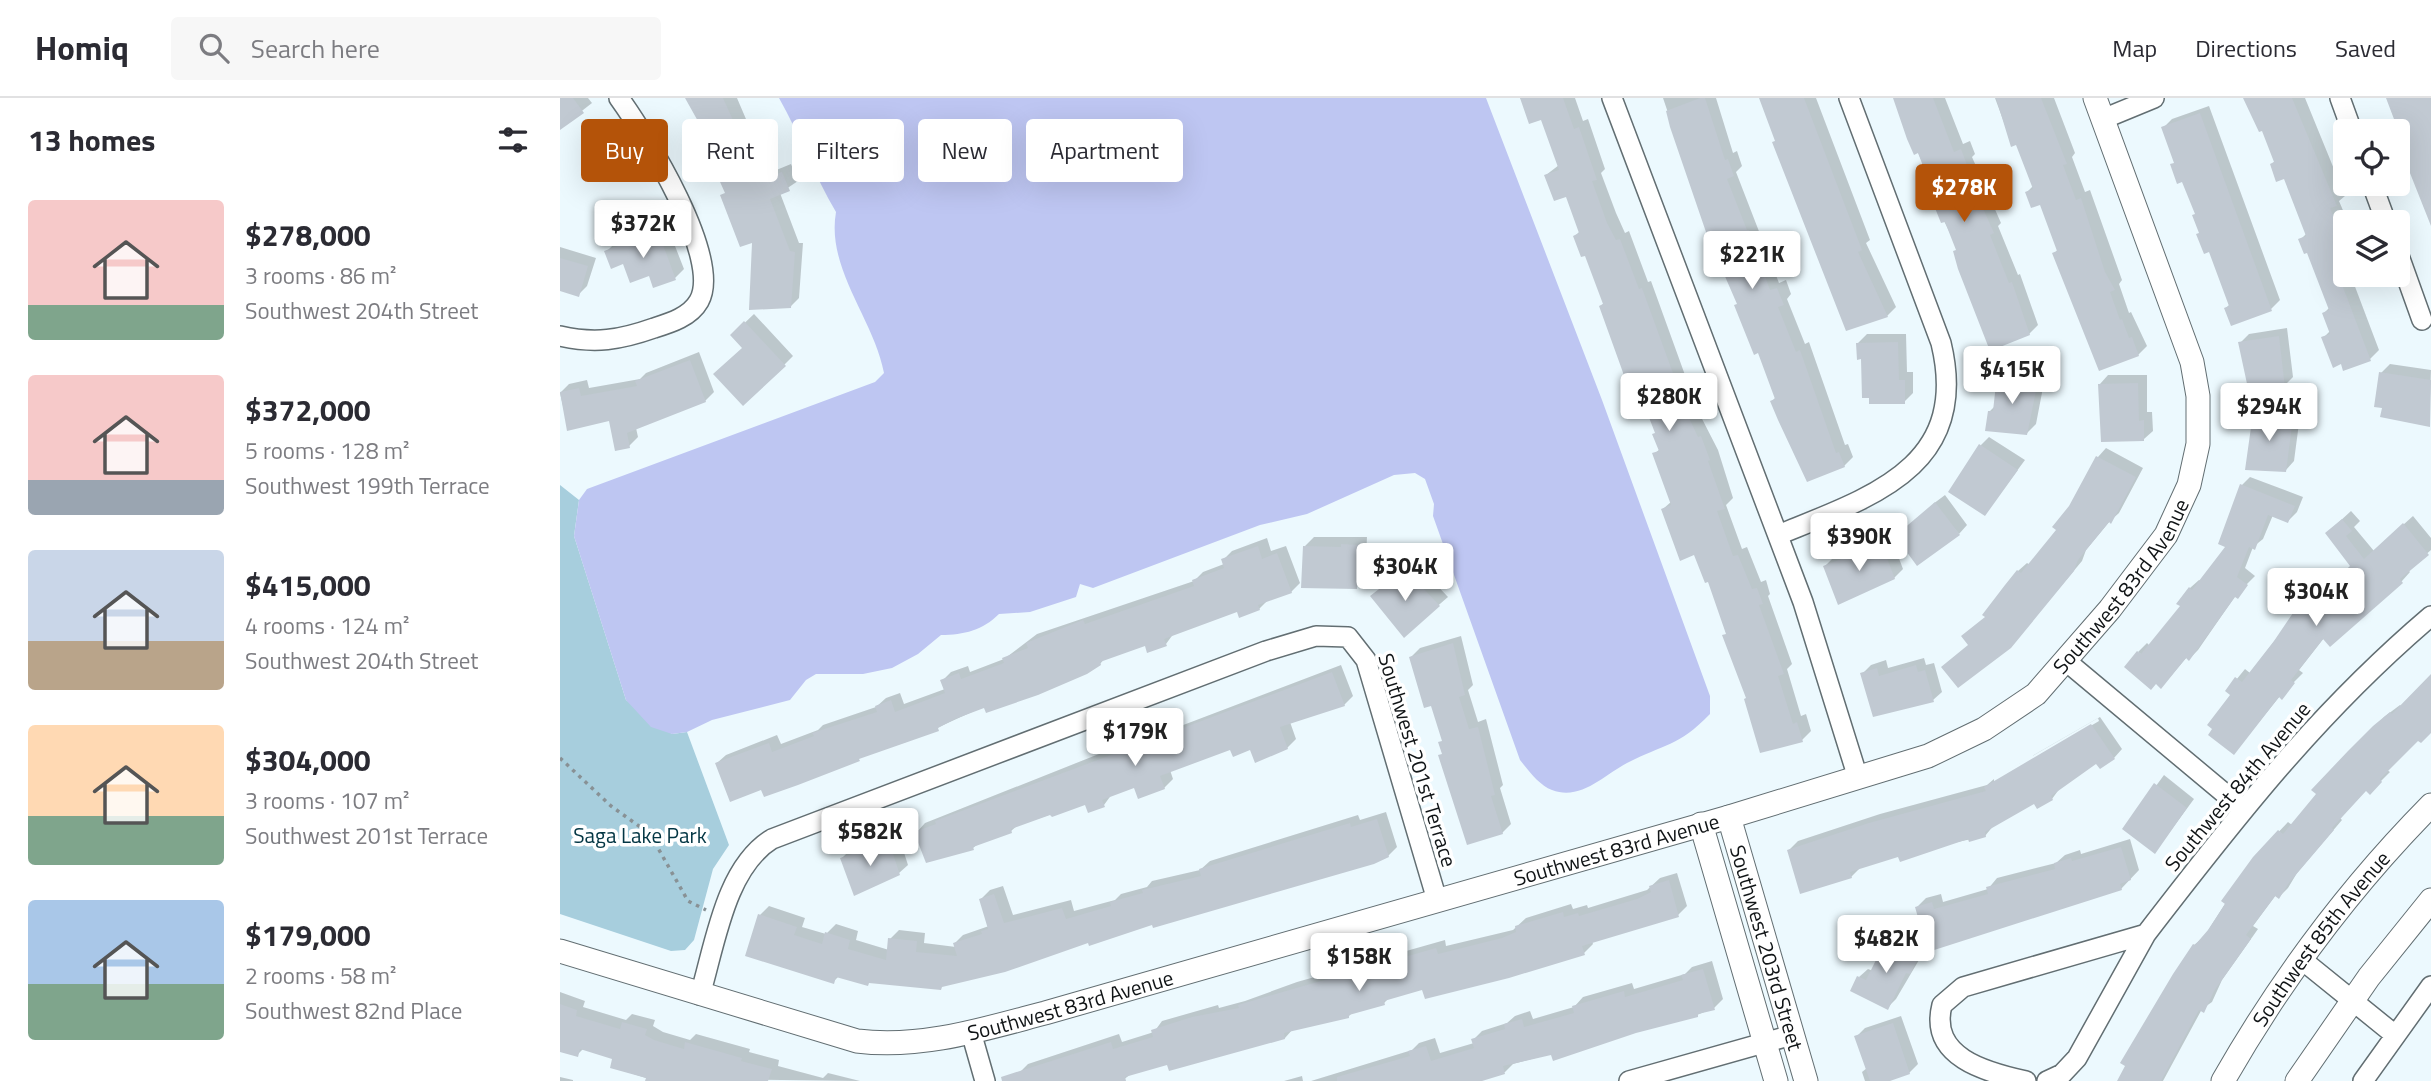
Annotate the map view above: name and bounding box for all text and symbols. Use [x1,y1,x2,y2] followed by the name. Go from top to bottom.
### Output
[171,17,661,80] search box
[35,23,129,73] text: Homiq
[195,29,233,67] icon: search
[251,29,380,68] text: Search here
[2112,30,2157,66] text: Map
[2195,30,2297,66] text: Directions
[2335,30,2396,66] text: Saved
[28,117,155,163] text: 13 homes
[581,119,668,182] chip: Buy
[682,119,778,182] chip: Rent
[792,119,904,182] chip: Filters
[918,119,1012,182] chip: New
[1026,119,1183,182] chip: Apartment
[2333,119,2410,287] map controls
[2333,119,2410,196] button: locate
[494,121,532,159] icon: filters
[1915,164,2013,224] pin: $278K
[1931,169,1997,204] text: $278K
[594,200,692,260] pin: $372K
[610,205,676,240] text: $372K
[2333,210,2410,287] button: layers
[245,212,371,258] text: $278,000
[84,228,168,312] icon: home
[1703,232,1801,291] pin: $221K
[1719,236,1785,271] text: $221K
[245,258,396,293] text: 3 rooms · 86 m²
[245,293,478,328] text: Southwest 204th Street
[1963,346,2061,406] pin: $415K
[1979,351,2045,386] text: $415K
[1620,374,1718,433] pin: $280K
[1636,378,1702,413] text: $280K
[2220,384,2318,443] pin: $294K
[245,387,371,433] text: $372,000
[2236,388,2302,423] text: $294K
[84,403,168,487] icon: home
[245,433,409,468] text: 5 rooms · 128 m²
[245,468,490,503] text: Southwest 199th Terrace
[2045,493,2197,681] street label: Southwest 83rd Avenue
[1810,514,1908,573] pin: $390K
[1826,518,1892,553] text: $390K
[1356,544,1454,603] pin: $304K
[1372,548,1438,583] text: $304K
[245,562,371,608] text: $415,000
[2267,568,2365,628] pin: $304K
[2283,573,2349,608] text: $304K
[84,578,168,662] icon: home
[245,608,409,643] text: 4 rooms · 124 m²
[245,643,478,678] text: Southwest 204th Street
[1370,649,1466,871] street label: Southwest 201st Terrace
[2156,694,2318,878] street label: Southwest 84th Avenue
[1086,708,1184,768] pin: $179K
[1102,713,1168,748] text: $179K
[245,737,371,783] text: $304,000
[84,753,168,837] icon: home
[245,783,409,818] text: 3 rooms · 107 m²
[1510,805,1723,894] street label: Southwest 83rd Avenue
[821,808,919,868] pin: $582K
[837,813,903,848] text: $582K
[245,818,488,853] text: Southwest 201st Terrace
[573,819,707,851] park label: Saga Lake Park
[1722,841,1812,1055] street label: Southwest 203rd Street
[2244,843,2397,1033] street label: Southwest 85th Avenue
[245,912,371,958] text: $179,000
[1837,916,1935,975] pin: $482K
[1853,920,1919,955] text: $482K
[84,928,168,1012] icon: home
[1310,934,1408,993] pin: $158K
[1326,938,1392,973] text: $158K
[245,958,396,993] text: 2 rooms · 58 m²
[964,961,1177,1048] street label: Southwest 83rd Avenue
[245,993,462,1028] text: Southwest 82nd Place

